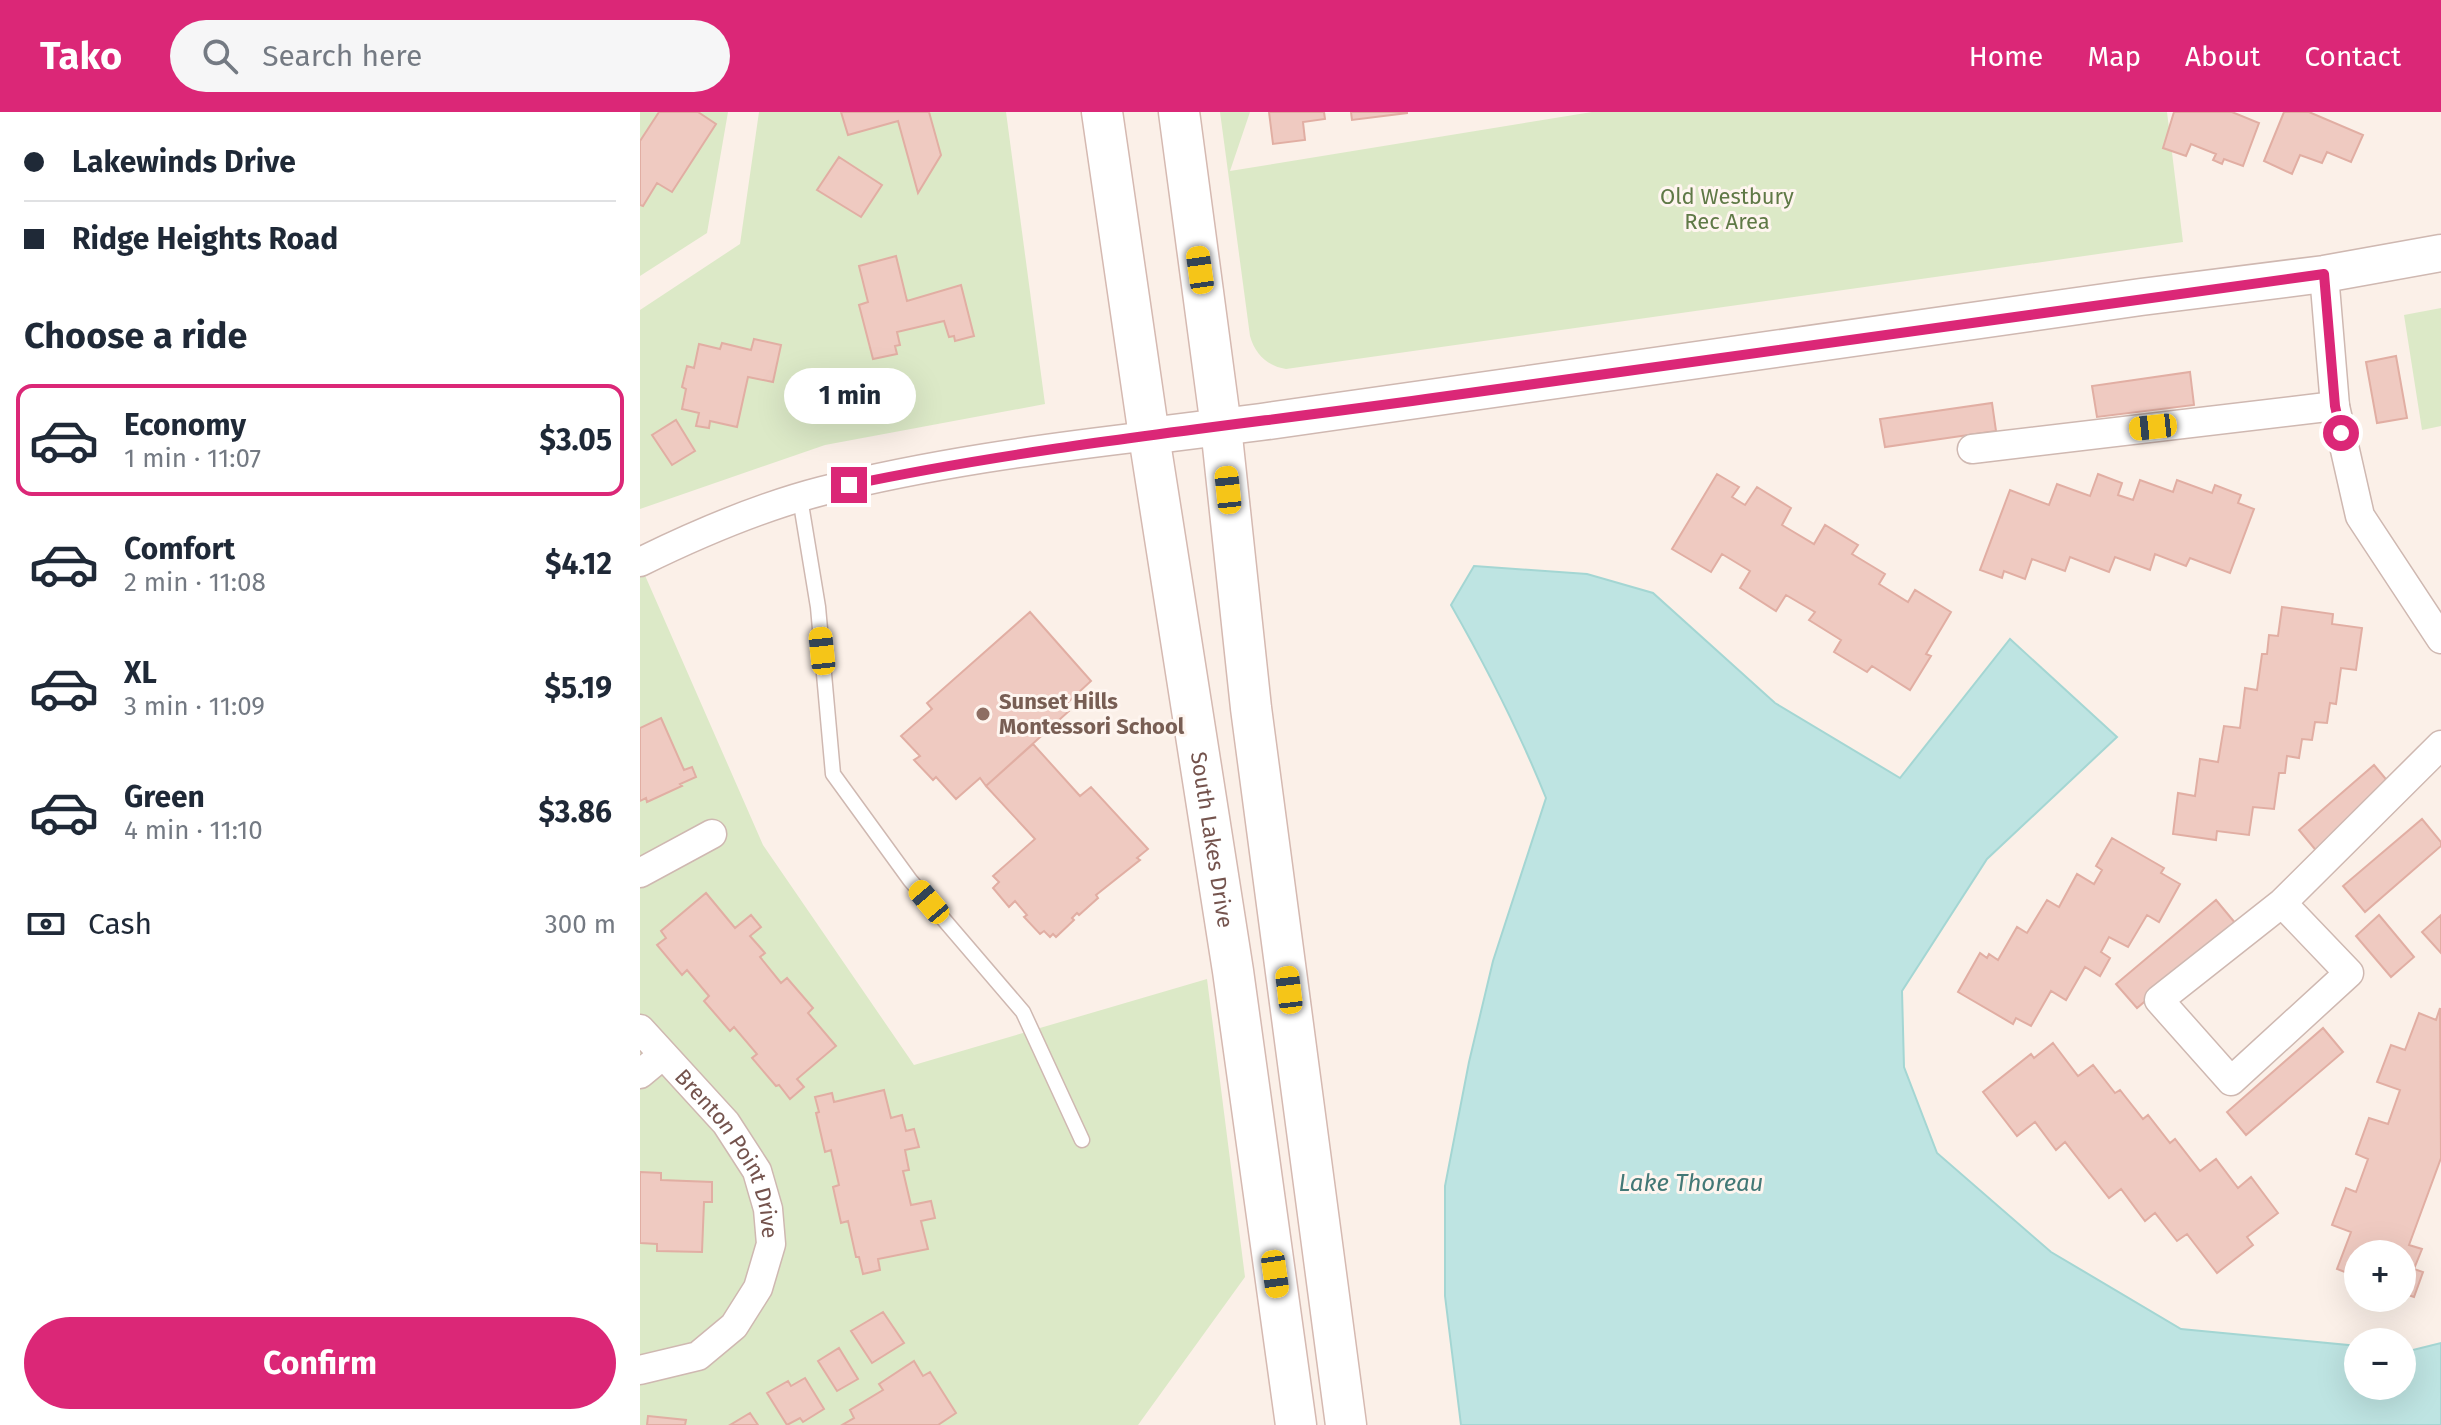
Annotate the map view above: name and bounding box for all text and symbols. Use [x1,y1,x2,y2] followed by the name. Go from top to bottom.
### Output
[170,20,730,92] search box
[40,33,122,79] text: Tako
[198,34,242,78] icon: search
[262,38,422,74] text: Search here
[1969,40,2043,73] text: Home
[2087,40,2141,73] text: Map
[2185,40,2260,73] text: About
[2304,40,2401,73] text: Contact
[72,144,296,180] text: Lakewinds Drive
[1660,183,1794,235] park label: Old Westbury Rec Area
[72,221,338,257] text: Ridge Heights Road
[1185,245,1215,295] car
[24,314,247,358] text: Choose a ride
[783,369,915,425] callout: 1 min
[819,380,881,411] text: 1 min
[28,404,100,476] icon: car
[124,407,246,443] text: Economy
[2128,413,2178,441] car
[2323,415,2359,451] route start
[540,422,612,458] text: $3.05
[124,443,261,474] text: 1 min · 11:07
[1214,465,1242,515] car
[831,467,867,503] route end
[28,528,100,600] icon: car
[124,531,235,567] text: Comfort
[545,546,612,582] text: $4.12
[124,567,266,598] text: 2 min · 11:08
[808,626,836,676] car
[28,652,100,724] icon: car
[124,655,157,691] text: XL
[545,670,612,706] text: $5.19
[999,688,1185,740] place label: Sunset Hills Montessori School
[124,691,265,722] text: 3 min · 11:09
[974,705,992,723] marker: Sunset Hills Montessori School
[1185,750,1239,930] street label: South Lakes Drive
[28,776,100,848] icon: car
[124,779,205,815] text: Green
[538,794,612,830] text: $3.86
[124,815,263,846] text: 4 min · 11:10
[904,876,954,928] car
[24,902,68,946] icon: cash
[88,906,152,942] text: Cash
[545,909,616,940] text: 300 m
[1274,965,1304,1015] car
[669,1063,783,1239] street label: Brenton Point Drive
[1619,1169,1763,1197] water label: Lake Thoreau
[2344,1240,2416,1400] map controls
[2344,1240,2416,1312] button: +
[1260,1249,1290,1299] car
[24,1317,616,1409] button: Confirm
[2344,1328,2416,1400] button: −

